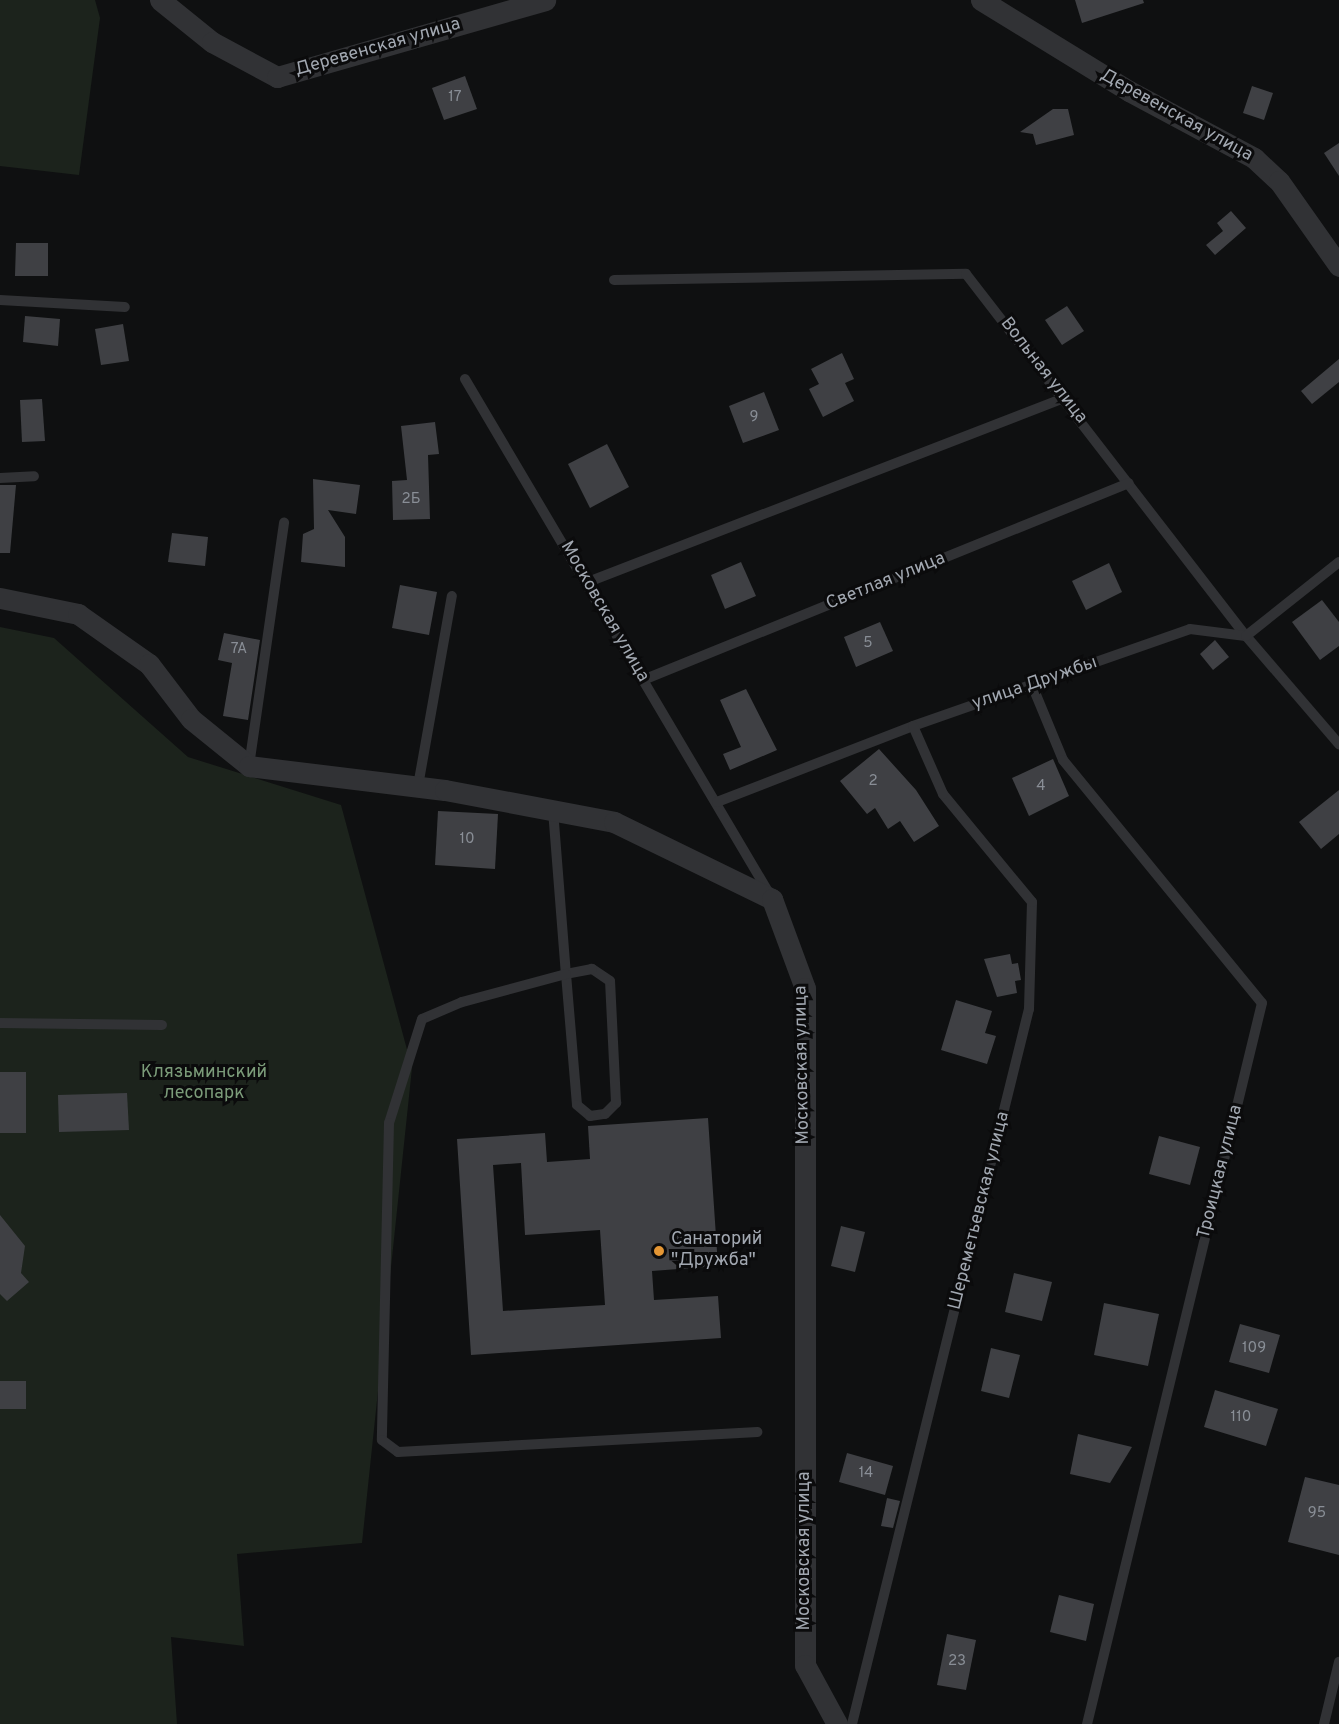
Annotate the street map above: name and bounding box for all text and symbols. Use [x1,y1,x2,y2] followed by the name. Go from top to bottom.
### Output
[293,14,463,82] street label: Деревенская улица
[1096,65,1256,167] street label: Деревенская улица
[448,89,462,107] house number: 17
[995,314,1091,428] street label: Вольная улица
[750,409,758,427] house number: 9
[401,491,421,509] house number: 2Б
[555,538,653,686] street label: Московская улица
[823,548,949,616] street label: Светлая улица
[863,635,873,653] house number: 5
[231,641,247,659] house number: 7А
[970,653,1100,715] street label: улица Дружбы
[868,773,878,791] house number: 2
[1036,778,1046,796] house number: 4
[459,831,475,849] house number: 10
[791,985,815,1145] street label: Московская улица
[141,1063,267,1106] park label: Клязьминский лесопарк
[1194,1103,1248,1241] street label: Троицкая улица
[945,1110,1015,1312] street label: Шереметьевская улица
[671,1230,762,1272] place label: Санаторий "Дружба"
[652,1244,666,1258] marker: Санаторий "Дружба"
[1242,1340,1266,1358] house number: 109
[1231,1409,1251,1427] house number: 110
[859,1465,873,1483] house number: 14
[794,1471,816,1631] street label: Московская улица
[1308,1505,1326,1523] house number: 95
[948,1653,966,1671] house number: 23

